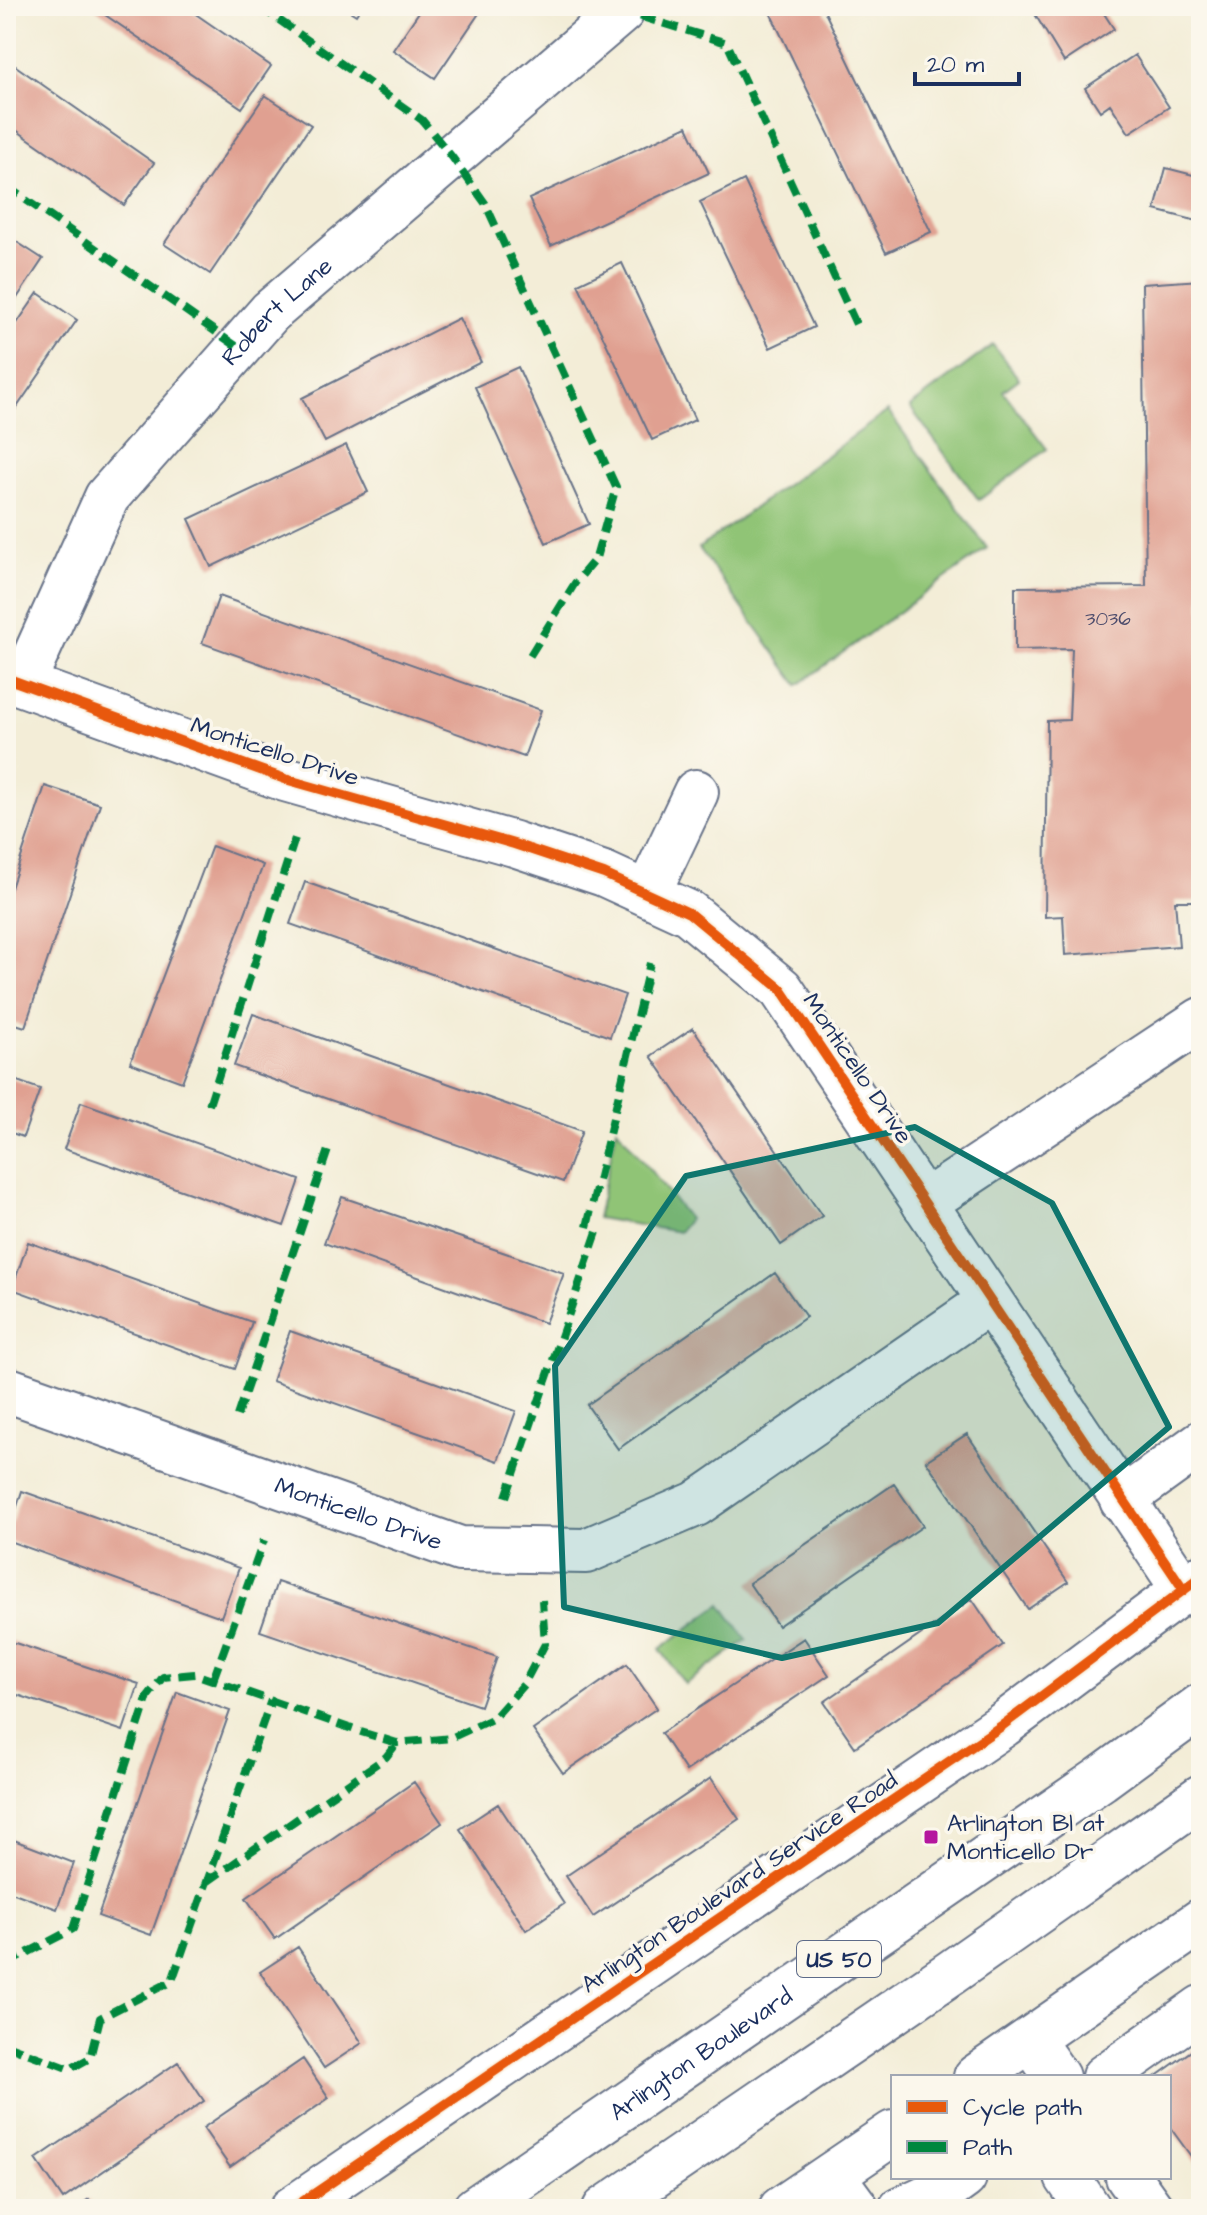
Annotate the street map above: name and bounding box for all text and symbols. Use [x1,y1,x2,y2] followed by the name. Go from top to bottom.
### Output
[915,36,1019,86] scale bar
[927,48,984,82] text: 20 m
[214,250,340,374] street label: Robert Lane
[1085,605,1131,633] house number: 3036
[186,709,363,795] street label: Monticello Drive
[794,986,920,1151] street label: Monticello Drive
[270,1469,447,1559] street label: Monticello Drive
[575,1764,905,2003] street label: Arlington Boulevard Service Road
[947,1807,1105,1869] place label: Arlington Bl at Monticello Dr
[922,1828,940,1846] marker: Arlington Bl at Monticello Dr
[797,1941,881,1977] road number: US 50
[603,1980,800,2130] street label: Arlington Boulevard
[891,2075,1171,2179] legend
[963,2091,1082,2126] text: Cycle path
[963,2131,1012,2165] text: Path

